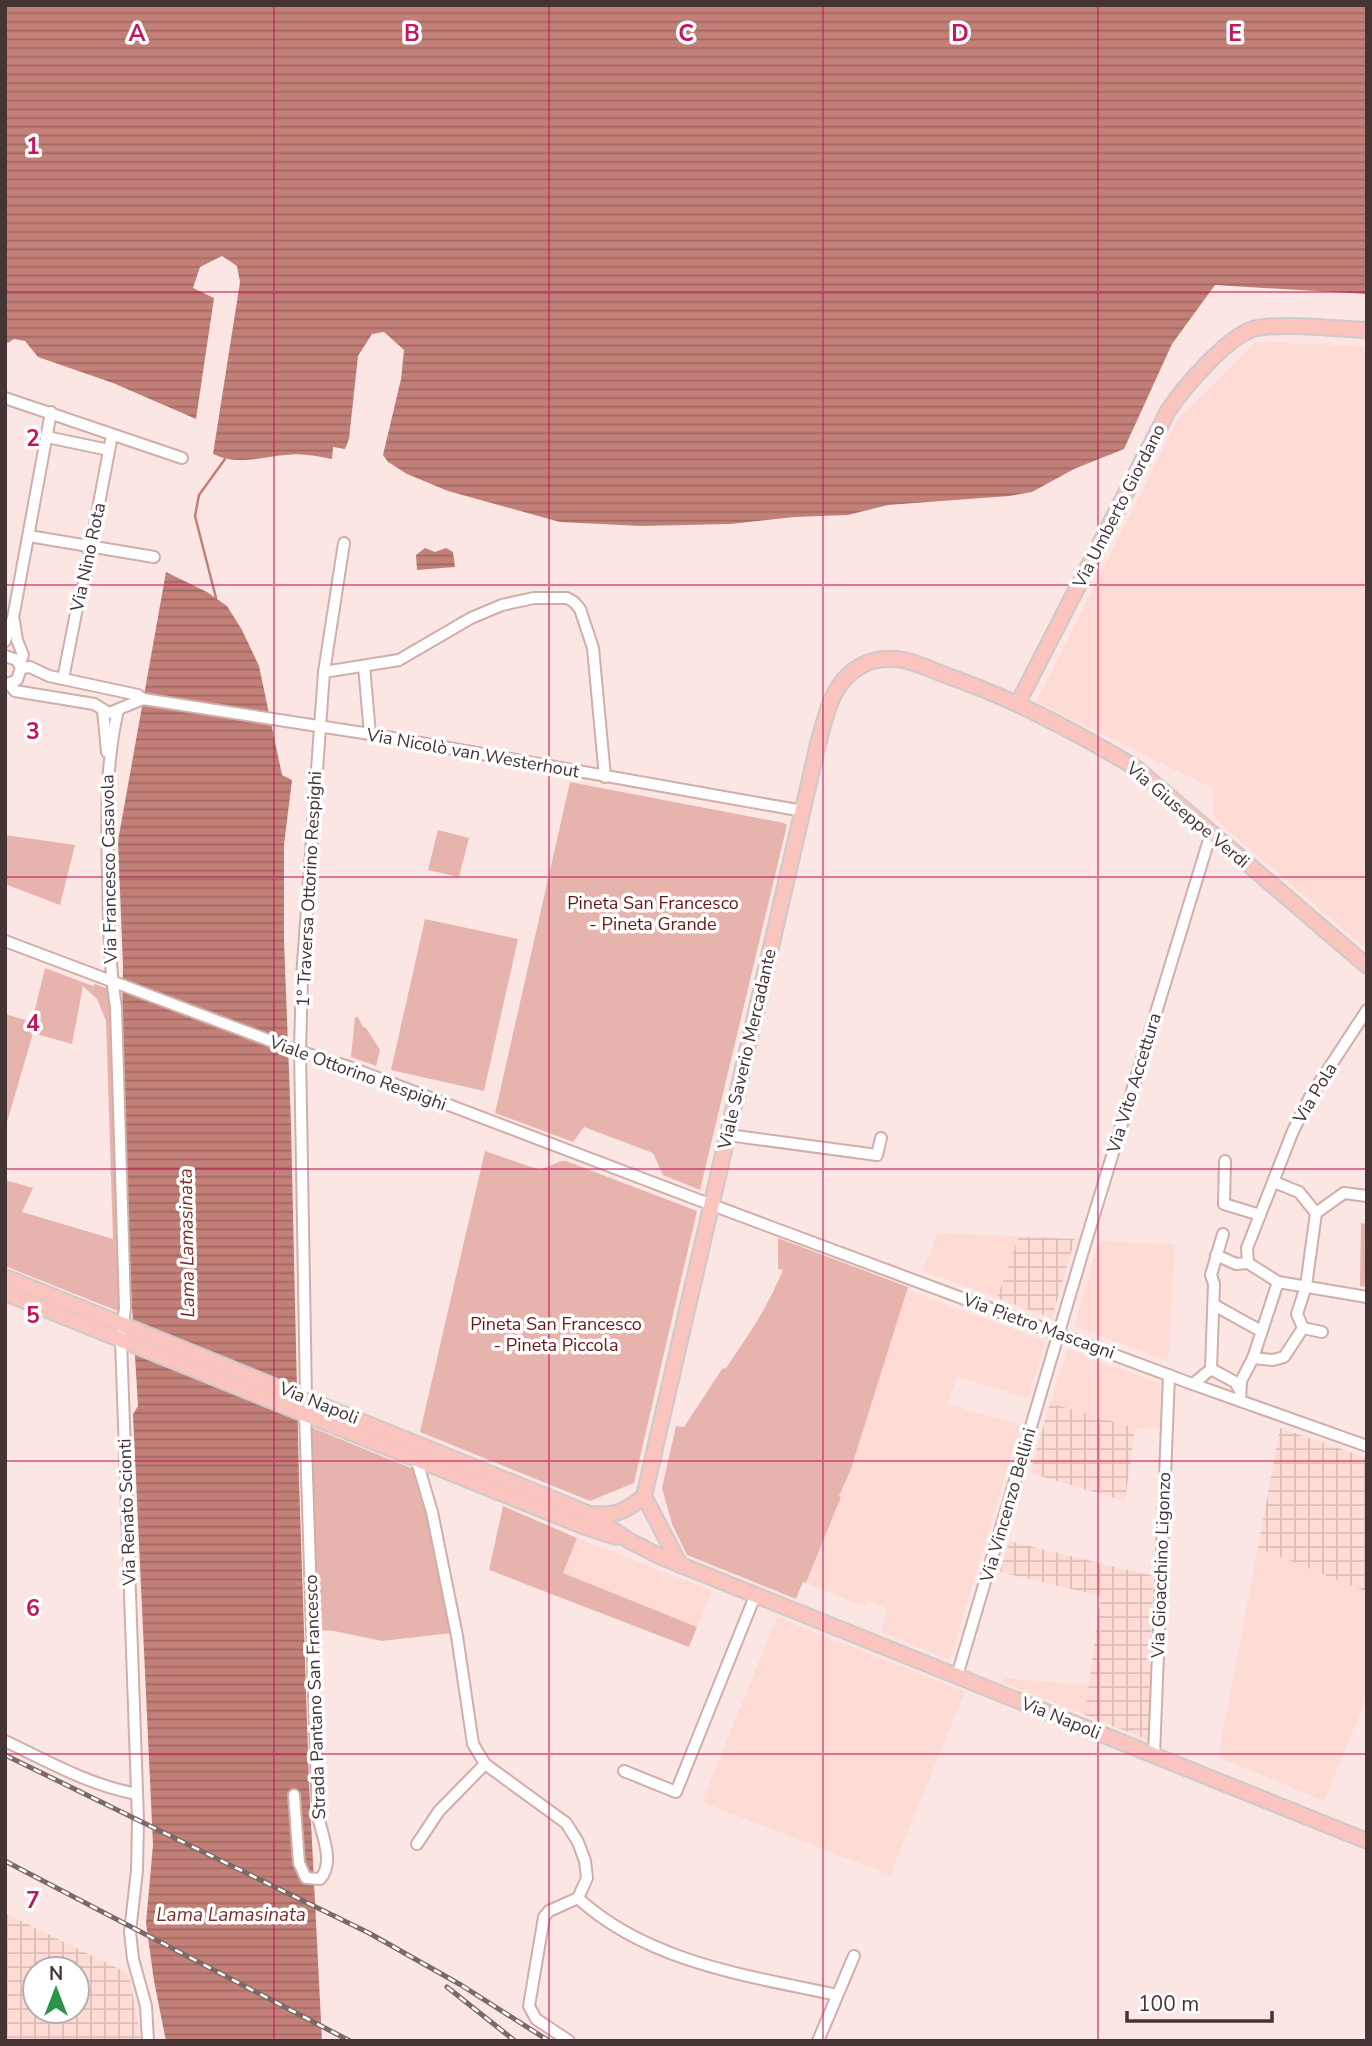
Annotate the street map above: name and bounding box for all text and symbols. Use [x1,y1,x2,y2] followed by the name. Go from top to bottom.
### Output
[128,18,146,49] text: A
[404,18,420,49] text: B
[678,18,694,49] text: C
[951,18,969,49] text: D
[1228,18,1242,49] text: E
[26,131,40,162] text: 1
[1067,420,1171,593] street label: Via Umberto Giordano
[26,423,40,454] text: 2
[65,500,111,615] street label: Via Nino Rota
[26,716,40,747] text: 3
[364,722,582,784] street label: Via Nicolò van Westerhout
[1121,756,1254,874] street label: Via Giuseppe Verdi
[291,770,327,1008] street label: 1° Traversa Ottorino Respighi
[95,774,123,965] street label: Via Francesco Casavola
[567,891,739,936] park label: Pineta San Francesco - Pineta Grande
[712,946,782,1153] street label: Viale Saverio Mercadante
[26,1008,40,1039] text: 4
[1101,1010,1167,1157] street label: Via Vito Accettura
[265,1029,450,1116] street label: Viale Ottorino Respighi
[1287,1058,1342,1129] street label: Via Pola
[173,1168,201,1318] water label: Lama Lamasinata
[959,1287,1118,1365] street label: Via Pietro Mascagni
[26,1300,40,1331] text: 5
[470,1312,642,1357] park label: Pineta San Francesco - Pineta Piccola
[275,1376,362,1430] street label: Via Napoli
[974,1425,1041,1586] street label: Via Vincenzo Bellini
[112,1438,142,1587] street label: Via Renato Scionti
[1146,1472,1176,1659] street label: Via Gioacchino Ligonzo
[299,1574,331,1820] street label: Strada Pantano San Francesco
[26,1593,40,1624] text: 6
[1017,1691,1104,1745] street label: Via Napoli
[26,1885,40,1916] text: 7
[156,1902,306,1928] water label: Lama Lamasinata
[21,1955,91,2025] north arrow
[49,1961,63,1987] text: N
[1127,1980,1272,2024] scale bar
[1138,1990,1199,2018] text: 100 m

